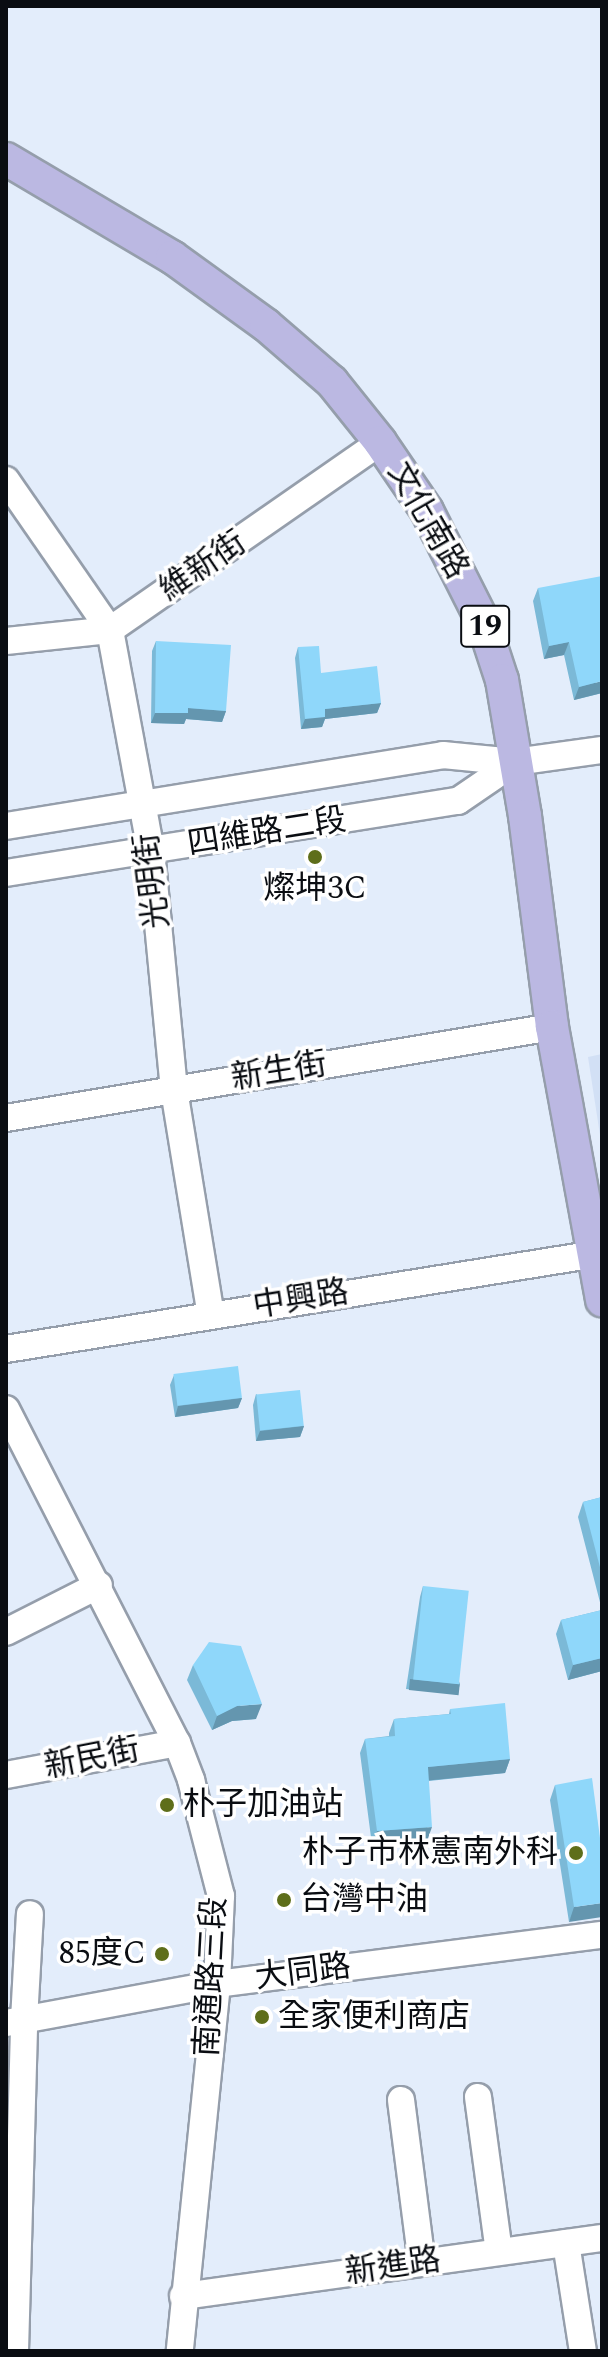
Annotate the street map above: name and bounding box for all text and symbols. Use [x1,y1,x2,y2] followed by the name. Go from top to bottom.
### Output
[378,456,476,586] street label: 文化南路
[152,524,254,610] street label: 維新街
[459,600,511,652] road number: 19
[185,802,349,864] street label: 四維路二段
[128,831,178,931] street label: 光明街
[306,848,324,866] marker: 燦坤3C
[263,870,367,908] place label: 燦坤3C
[229,1046,329,1098] street label: 新生街
[251,1274,351,1326] street label: 中興路
[41,1731,143,1787] street label: 新民街
[183,1786,343,1824] place label: 朴子加油站
[158,1796,176,1814] marker: 朴子加油站
[302,1834,558,1872] place label: 朴子市林憲南外科
[565,1842,587,1864] marker: 朴子市林憲南外科
[300,1881,428,1919] place label: 台灣中油
[275,1891,293,1909] marker: 台灣中油
[189,1896,235,2058] street label: 南通路三段
[59,1935,146,1973] place label: 85度C
[153,1945,171,1963] marker: 85度C
[253,1948,353,1998] street label: 大同路
[278,1998,470,2036] place label: 全家便利商店
[253,2008,271,2026] marker: 全家便利商店
[343,2241,443,2293] street label: 新進路

